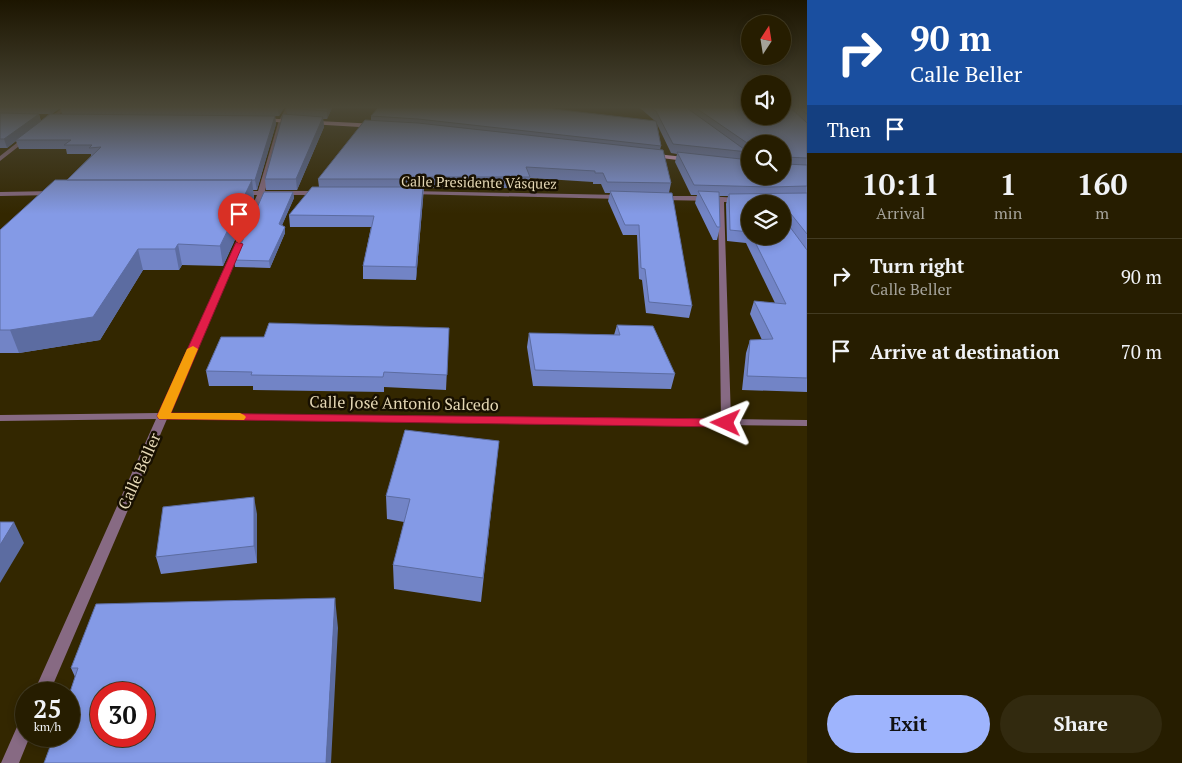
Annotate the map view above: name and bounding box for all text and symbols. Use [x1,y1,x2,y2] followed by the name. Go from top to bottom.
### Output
[741,15,791,65] north arrow
[741,15,791,245] map controls
[910,15,991,61] text: 90 m
[827,20,892,85] icon: right
[910,59,1022,88] text: Calle Beller
[741,75,791,125] button: sound
[881,115,909,143] icon: arrive
[827,117,871,142] text: Then
[741,135,791,185] button: search
[861,164,940,204] text: 10:11
[1000,164,1017,204] text: 1
[1077,164,1128,204] text: 160
[401,171,557,193] street label: Calle Presidente Vásquez
[218,193,260,244] pin
[741,195,791,245] button: layers
[225,200,253,228] icon: arrive
[876,202,925,224] text: Arrival
[994,202,1022,224] text: min
[1095,202,1109,224] text: m
[870,253,964,278] text: Turn right
[827,262,855,290] icon: right
[1121,264,1162,289] text: 90 m
[870,278,952,300] text: Calle Beller
[827,337,855,365] icon: arrive
[870,339,1059,364] text: Arrive at destination
[1121,339,1162,364] text: 70 m
[309,390,499,416] street label: Calle José Antonio Salcedo
[699,396,751,448] position arrow
[112,428,166,513] street label: Calle Beller
[90,682,155,747] speed limit sign: 30
[33,692,62,725] text: 25
[827,695,990,753] button: Exit
[1000,695,1162,753] button: Share
[34,719,61,734] text: km/h

